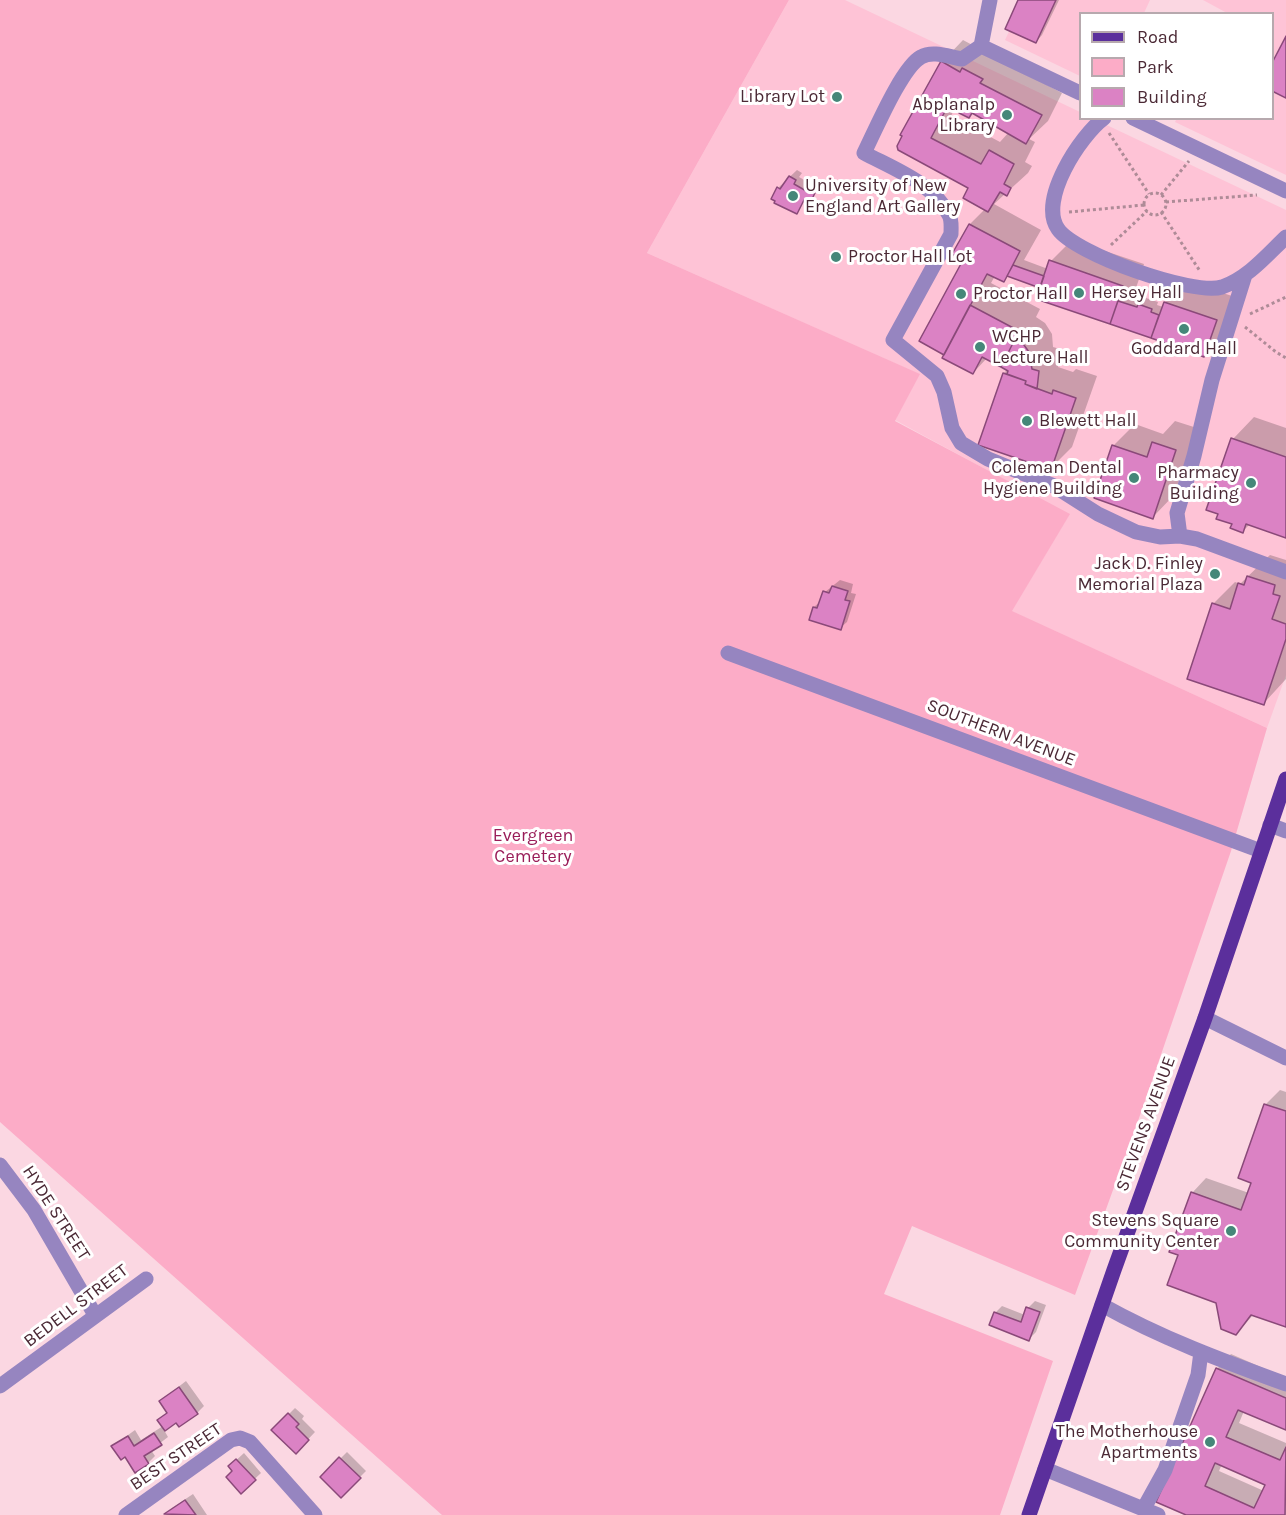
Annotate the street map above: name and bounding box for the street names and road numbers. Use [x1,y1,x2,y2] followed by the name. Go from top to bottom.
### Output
[924,695,1078,771] street label: SOUTHERN AVENUE
[1112,1054,1180,1194] street label: STEVENS AVENUE
[17,1162,95,1264] street label: HYDE STREET
[20,1260,132,1352] street label: BEDELL STREET
[126,1419,226,1495] street label: BEST STREET

